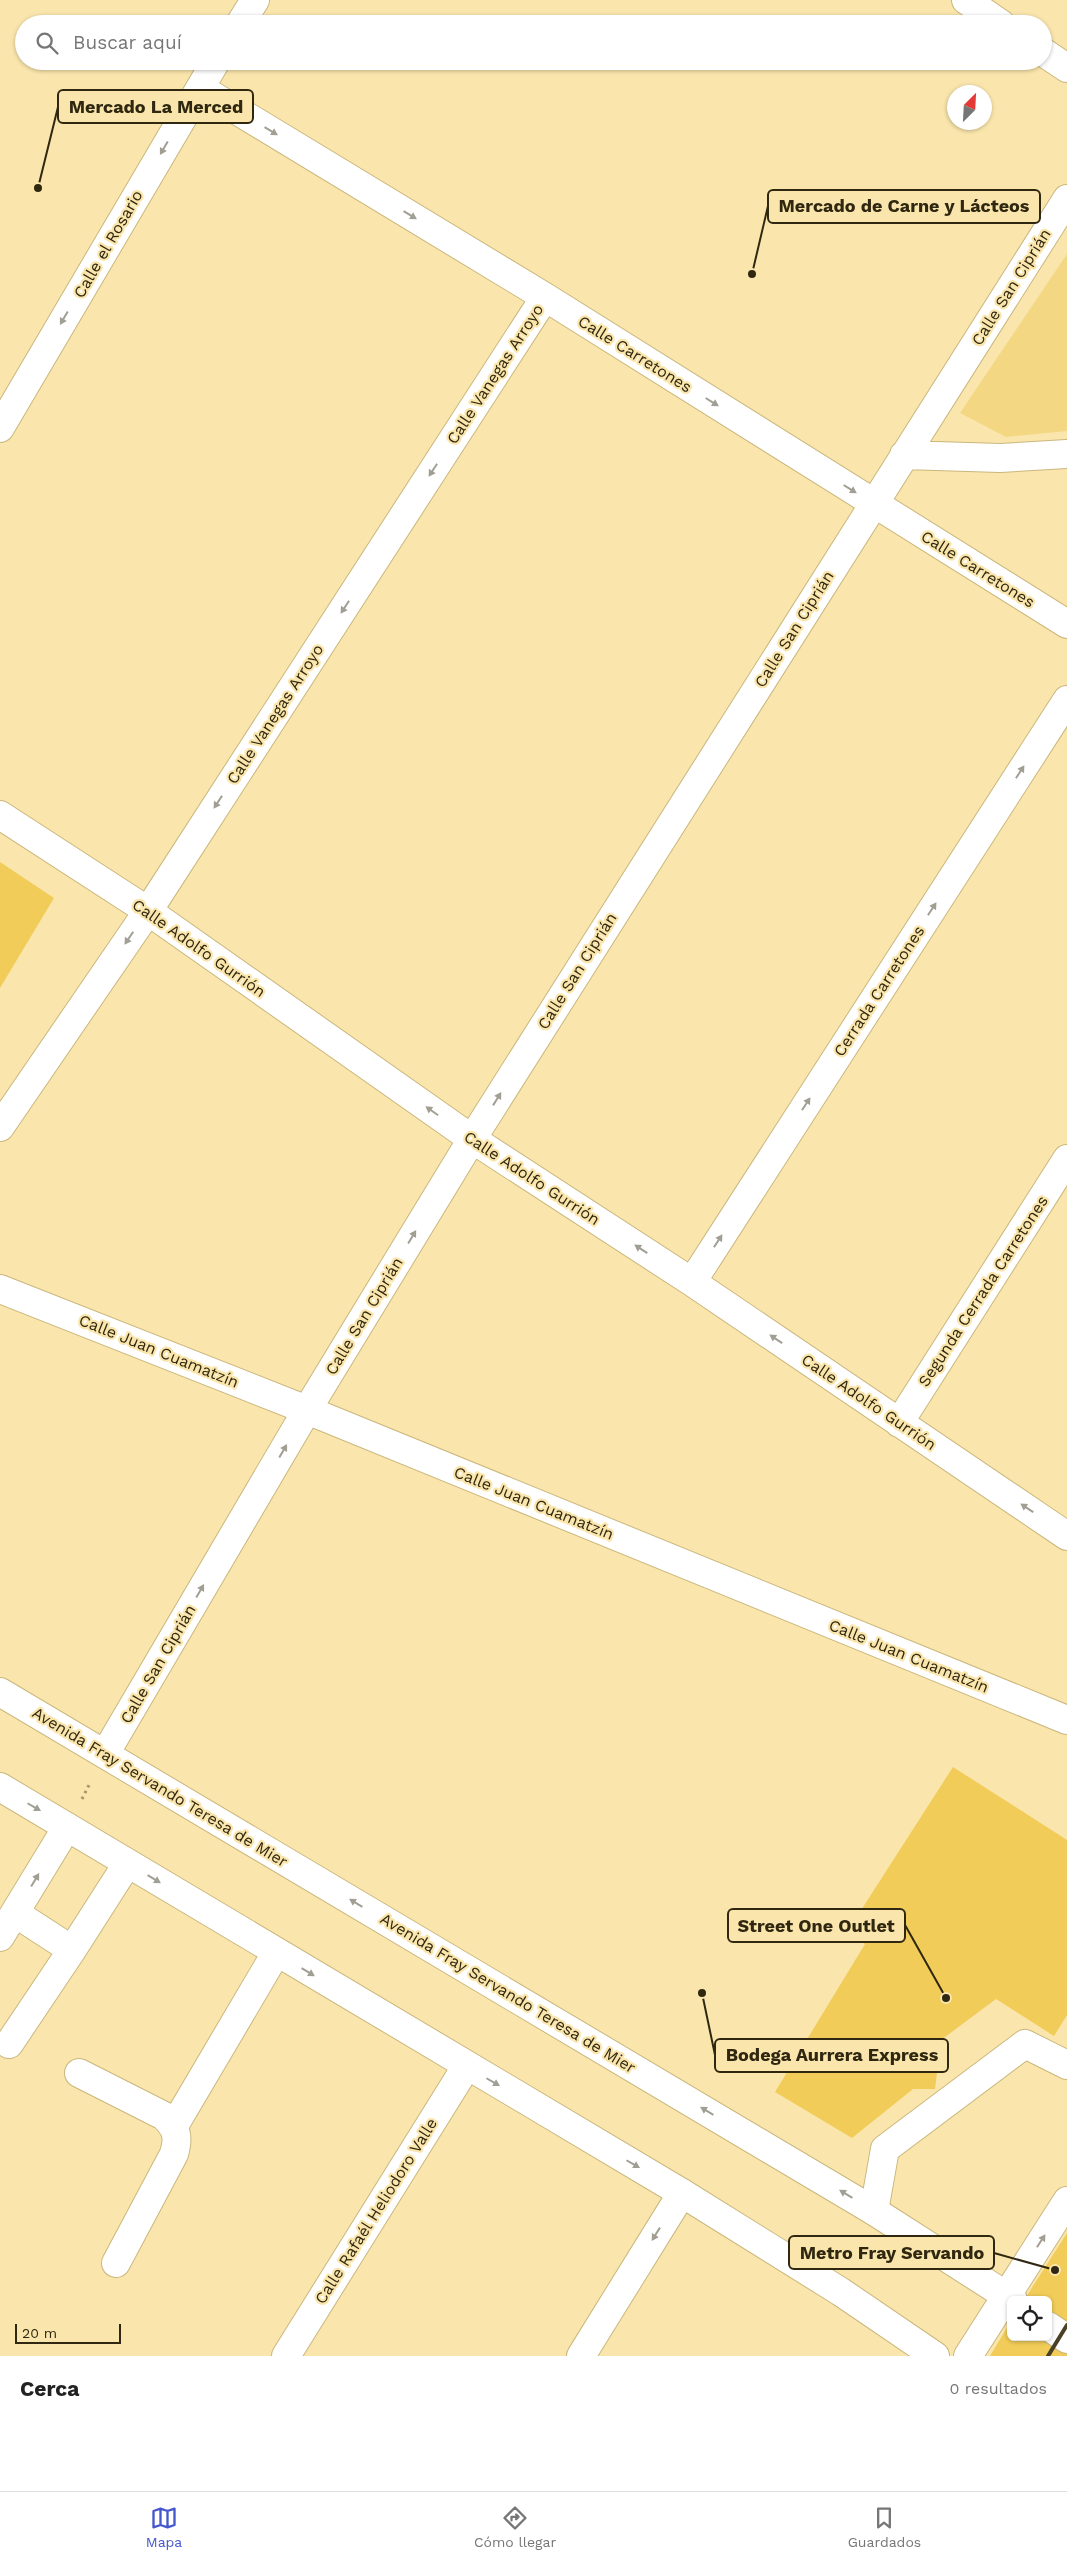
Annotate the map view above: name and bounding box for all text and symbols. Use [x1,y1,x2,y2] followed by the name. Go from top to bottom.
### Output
[15,15,1052,70] search box
[33,29,61,57] icon: search
[73,31,182,54] text: Buscar aquí
[947,85,992,130] north arrow
[58,90,253,123] callout: Mercado La Merced
[69,96,243,117] text: Mercado La Merced
[265,126,278,136] one-way arrow
[160,141,169,155] one-way arrow
[69,187,147,301] street label: Calle el Rosario
[768,190,1040,223] callout: Mercado de Carne y Lácteos
[779,195,1030,216] text: Mercado de Carne y Lácteos
[403,211,417,220] one-way arrow
[967,225,1055,349] street label: Calle San Ciprián
[443,300,547,448] street label: Calle Vanegas Arroyo
[575,311,695,397] street label: Calle Carretones
[60,312,69,325] one-way arrow
[705,398,718,407] one-way arrow
[428,464,437,477] one-way arrow
[843,484,856,493] one-way arrow
[918,526,1038,612] street label: Calle Carretones
[750,567,838,691] street label: Calle San Ciprián
[340,600,349,614] one-way arrow
[223,640,327,788] street label: Calle Vanegas Arroyo
[1016,766,1025,779] one-way arrow
[214,796,223,809] one-way arrow
[129,895,269,1001] street label: Calle Adolfo Gurrión
[927,902,937,916] one-way arrow
[533,909,621,1033] street label: Calle San Ciprián
[830,922,928,1060] street label: Cerrada Carretones
[124,931,134,945] one-way arrow
[492,1092,502,1105] one-way arrow
[801,1098,811,1111] one-way arrow
[425,1106,439,1116] one-way arrow
[460,1127,604,1229] street label: Calle Adolfo Gurrión
[914,1192,1052,1390] street label: Segunda Cerrada Carretones
[407,1231,416,1244] one-way arrow
[713,1234,723,1248] one-way arrow
[634,1244,647,1254] one-way arrow
[321,1254,407,1378] street label: Calle San Ciprián
[76,1310,242,1392] street label: Calle Juan Cuamatzín
[769,1334,783,1344] one-way arrow
[798,1350,940,1454] street label: Calle Adolfo Gurrión
[278,1445,287,1458] one-way arrow
[451,1462,617,1544] street label: Calle Juan Cuamatzín
[1020,1503,1033,1513] one-way arrow
[196,1585,205,1598] one-way arrow
[116,1601,200,1727] street label: Calle San Ciprián
[826,1615,992,1697] street label: Calle Juan Cuamatzín
[29,1703,292,1871] street label: Avenida Fray Servando Teresa de Mier
[27,1802,40,1811] one-way arrow
[30,1874,39,1887] one-way arrow
[147,1875,160,1884] one-way arrow
[350,1899,363,1908] one-way arrow
[377,1909,640,2077] street label: Avenida Fray Servando Teresa de Mier
[728,1909,905,1942] callout: Street One Outlet
[737,1915,895,1936] text: Street One Outlet
[302,1968,315,1977] one-way arrow
[715,2039,948,2072] callout: Bodega Aurrera Express
[726,2044,939,2065] text: Bodega Aurrera Express
[486,2078,499,2087] one-way arrow
[700,2107,713,2116] one-way arrow
[311,2115,441,2307] street label: Calle Rafaél Heliodoro Valle
[626,2160,640,2169] one-way arrow
[840,2190,853,2199] one-way arrow
[651,2228,661,2241] one-way arrow
[1036,2234,1046,2248] one-way arrow
[789,2236,994,2269] callout: Metro Fray Servando
[800,2242,984,2263] text: Metro Fray Servando
[1007,2296,1052,2341] map controls
[1007,2296,1052,2341] button: locate
[15,2321,121,2344] scale bar
[22,2325,57,2341] text: 20 m
[20,2376,79,2401] text: Cerca
[949,2379,1047,2398] text: 0 resultados
[146,2504,182,2550] tab: Mapa
[474,2504,556,2550] tab: Cómo llegar
[848,2504,921,2550] tab: Guardados

